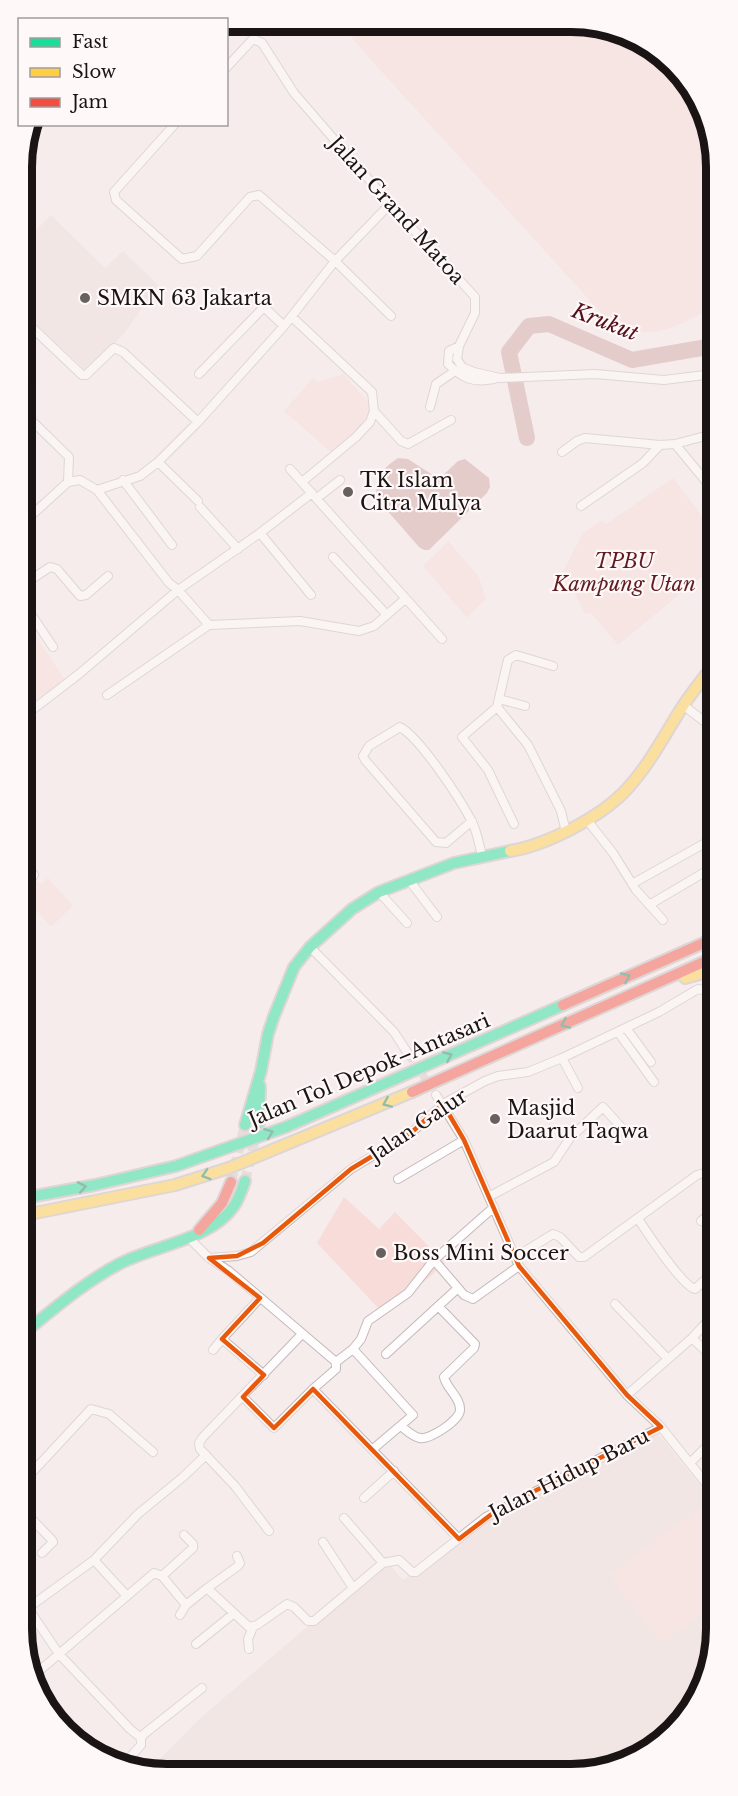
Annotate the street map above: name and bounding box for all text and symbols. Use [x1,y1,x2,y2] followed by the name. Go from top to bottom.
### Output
[18,18,228,126] legend
[72,31,109,53] text: Fast
[72,61,117,83] text: Slow
[70,91,108,113] text: Jam
[322,129,470,290] street label: Jalan Grand Matoa
[97,286,273,310] place label: SMKN 63 Jakarta
[78,291,92,305] marker: SMKN 63 Jakarta
[567,297,642,347] water label: Krukut
[360,468,482,515] place label: TK Islam Citra Mulya
[341,485,355,499] marker: TK Islam Citra Mulya
[551,549,696,596] park label: TPBU Kampung Utan
[620,972,631,984] one-way arrow
[242,1008,493,1133] street label: Jalan Tol Depok–Antasari
[561,1017,572,1029] one-way arrow
[442,1051,453,1063] one-way arrow
[362,1083,472,1168] street label: Jalan Galur
[383,1096,394,1108] one-way arrow
[507,1096,649,1143] place label: Masjid Daarut Taqwa
[488,1112,502,1126] marker: Masjid Daarut Taqwa
[263,1128,274,1141] one-way arrow
[201,1168,212,1180] one-way arrow
[77,1181,87,1194] one-way arrow
[393,1241,569,1265] place label: Boss Mini Soccer
[374,1246,388,1260] marker: Boss Mini Soccer
[482,1423,653,1526] street label: Jalan Hidup Baru

